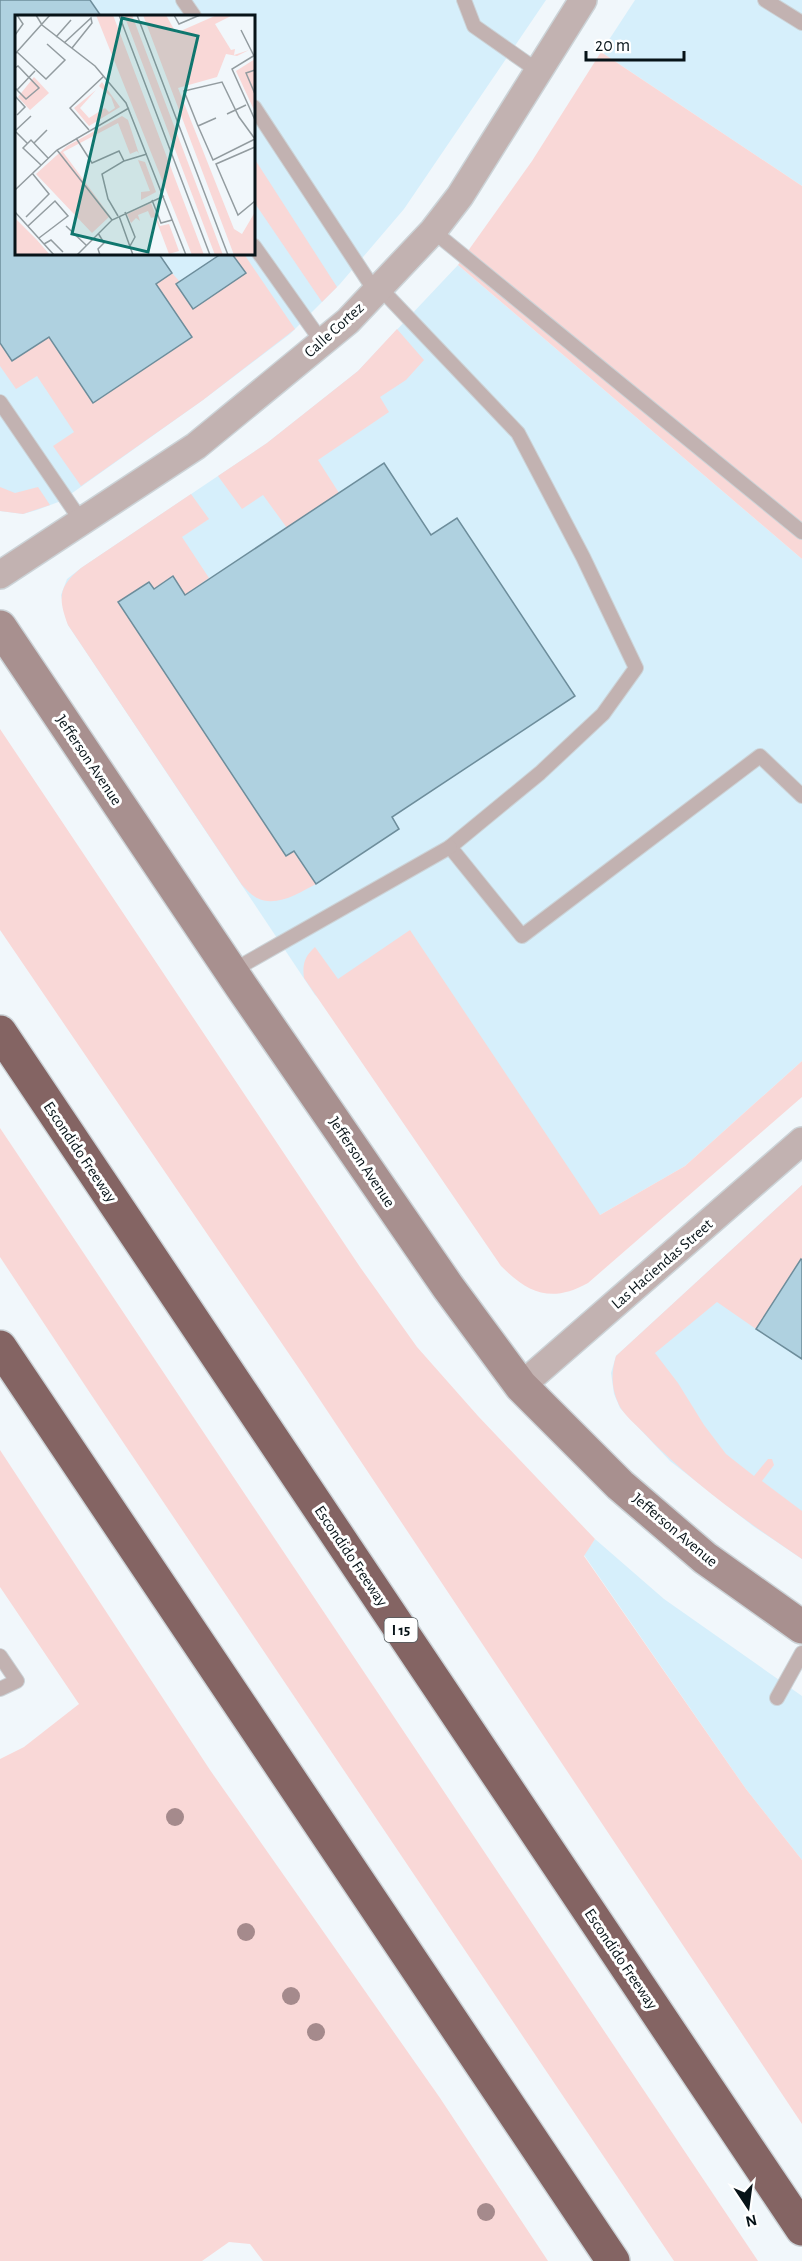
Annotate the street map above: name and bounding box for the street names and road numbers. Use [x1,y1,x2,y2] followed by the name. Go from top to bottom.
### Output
[301,299,367,360] street label: Calle Cortez
[53,712,125,808] street label: Jefferson Avenue
[40,1099,120,1206] street label: Escondido Freeway
[326,1114,398,1210] street label: Jefferson Avenue
[608,1216,716,1312] street label: Las Haciendas Street
[630,1490,720,1570] street label: Jefferson Avenue
[311,1503,391,1610] street label: Escondido Freeway
[384,1618,418,1642] road number: I 15
[581,1906,661,2013] street label: Escondido Freeway

